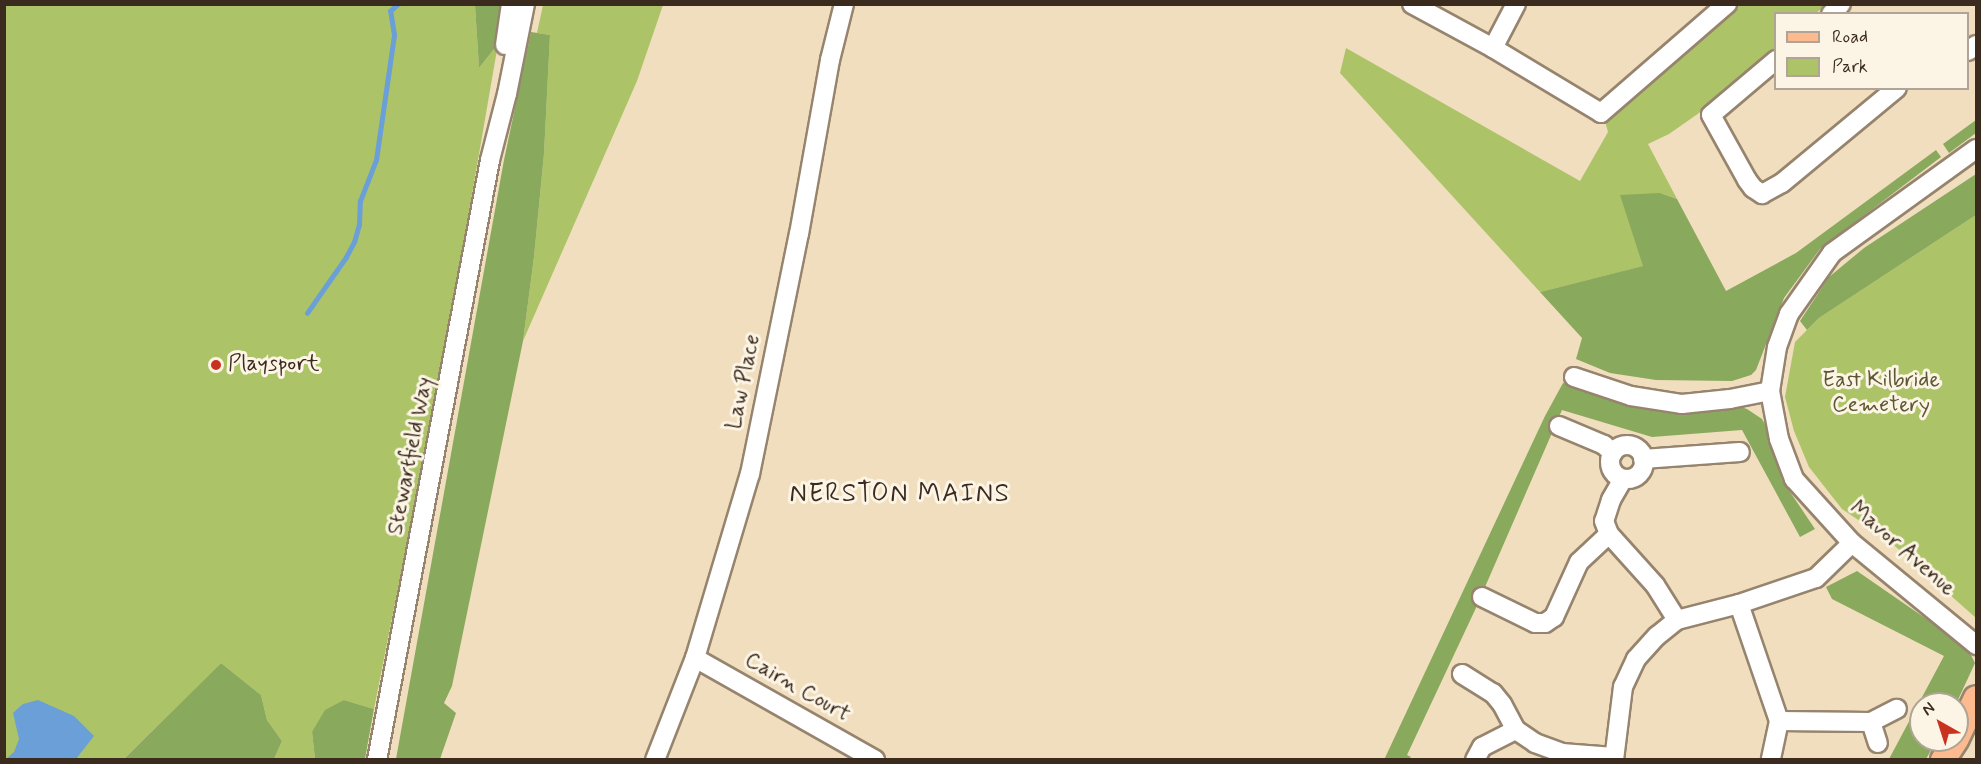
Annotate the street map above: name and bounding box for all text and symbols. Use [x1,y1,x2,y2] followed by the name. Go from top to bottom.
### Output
[1774,12,1969,90] legend
[1832,25,1868,49] text: Road
[1832,55,1868,79] text: Park
[721,333,767,431] street label: Law Place
[228,352,319,378] place label: Playsport
[209,358,223,372] marker: Playsport
[1822,367,1940,418] park label: East Kilbride Cemetery
[382,373,440,539] street label: Stewartfield Way
[788,479,1012,511] district label: NERSTON MAINS
[1842,495,1962,603] street label: Mavor Avenue
[740,647,854,729] street label: Cairn Court
[1909,692,1969,752] north arrow
[1918,698,1939,721] text: N

